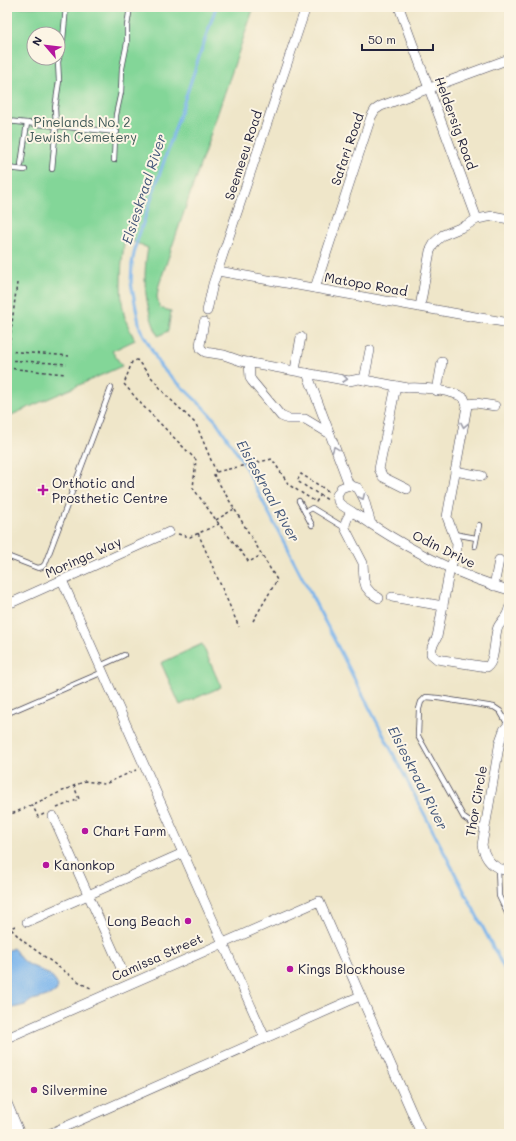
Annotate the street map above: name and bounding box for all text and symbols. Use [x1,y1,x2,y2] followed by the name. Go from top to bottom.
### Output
[26,26,66,66] north arrow
[362,26,433,52] scale bar
[368,31,396,47] text: 50 m
[28,34,45,48] text: N
[432,74,481,172] street label: Heldersig Road
[220,108,265,202] street label: Seemeeu Road
[326,110,367,187] street label: Safari Road
[27,113,137,145] park label: Pinelands No. 2 Jewish Cemetery
[117,132,170,246] water label: Elsieskraal River
[323,268,409,299] street label: Matopo Road
[342,375,348,384] one-way arrow
[460,422,468,428] one-way arrow
[232,436,304,545] water label: Elsieskraal River
[332,445,340,452] one-way arrow
[52,474,168,506] place label: Orthotic and Prosthetic Centre
[37,484,49,496] marker: Orthotic and Prosthetic Centre
[358,493,366,500] one-way arrow
[410,526,479,571] street label: Odin Drive
[42,532,124,581] street label: Moringa Way
[384,723,453,833] water label: Elsieskraal River
[461,764,490,838] street label: Thor Circle
[93,822,166,839] place label: Chart Farm
[80,826,90,836] marker: Chart Farm
[54,856,115,873] place label: Kanonkop
[41,860,51,870] marker: Kanonkop
[107,912,180,929] place label: Long Beach
[183,916,193,926] marker: Long Beach
[109,929,205,984] street label: Camissa Street
[298,960,405,977] place label: Kings Blockhouse
[285,964,295,974] marker: Kings Blockhouse
[42,1081,108,1098] place label: Silvermine
[29,1085,39,1095] marker: Silvermine

